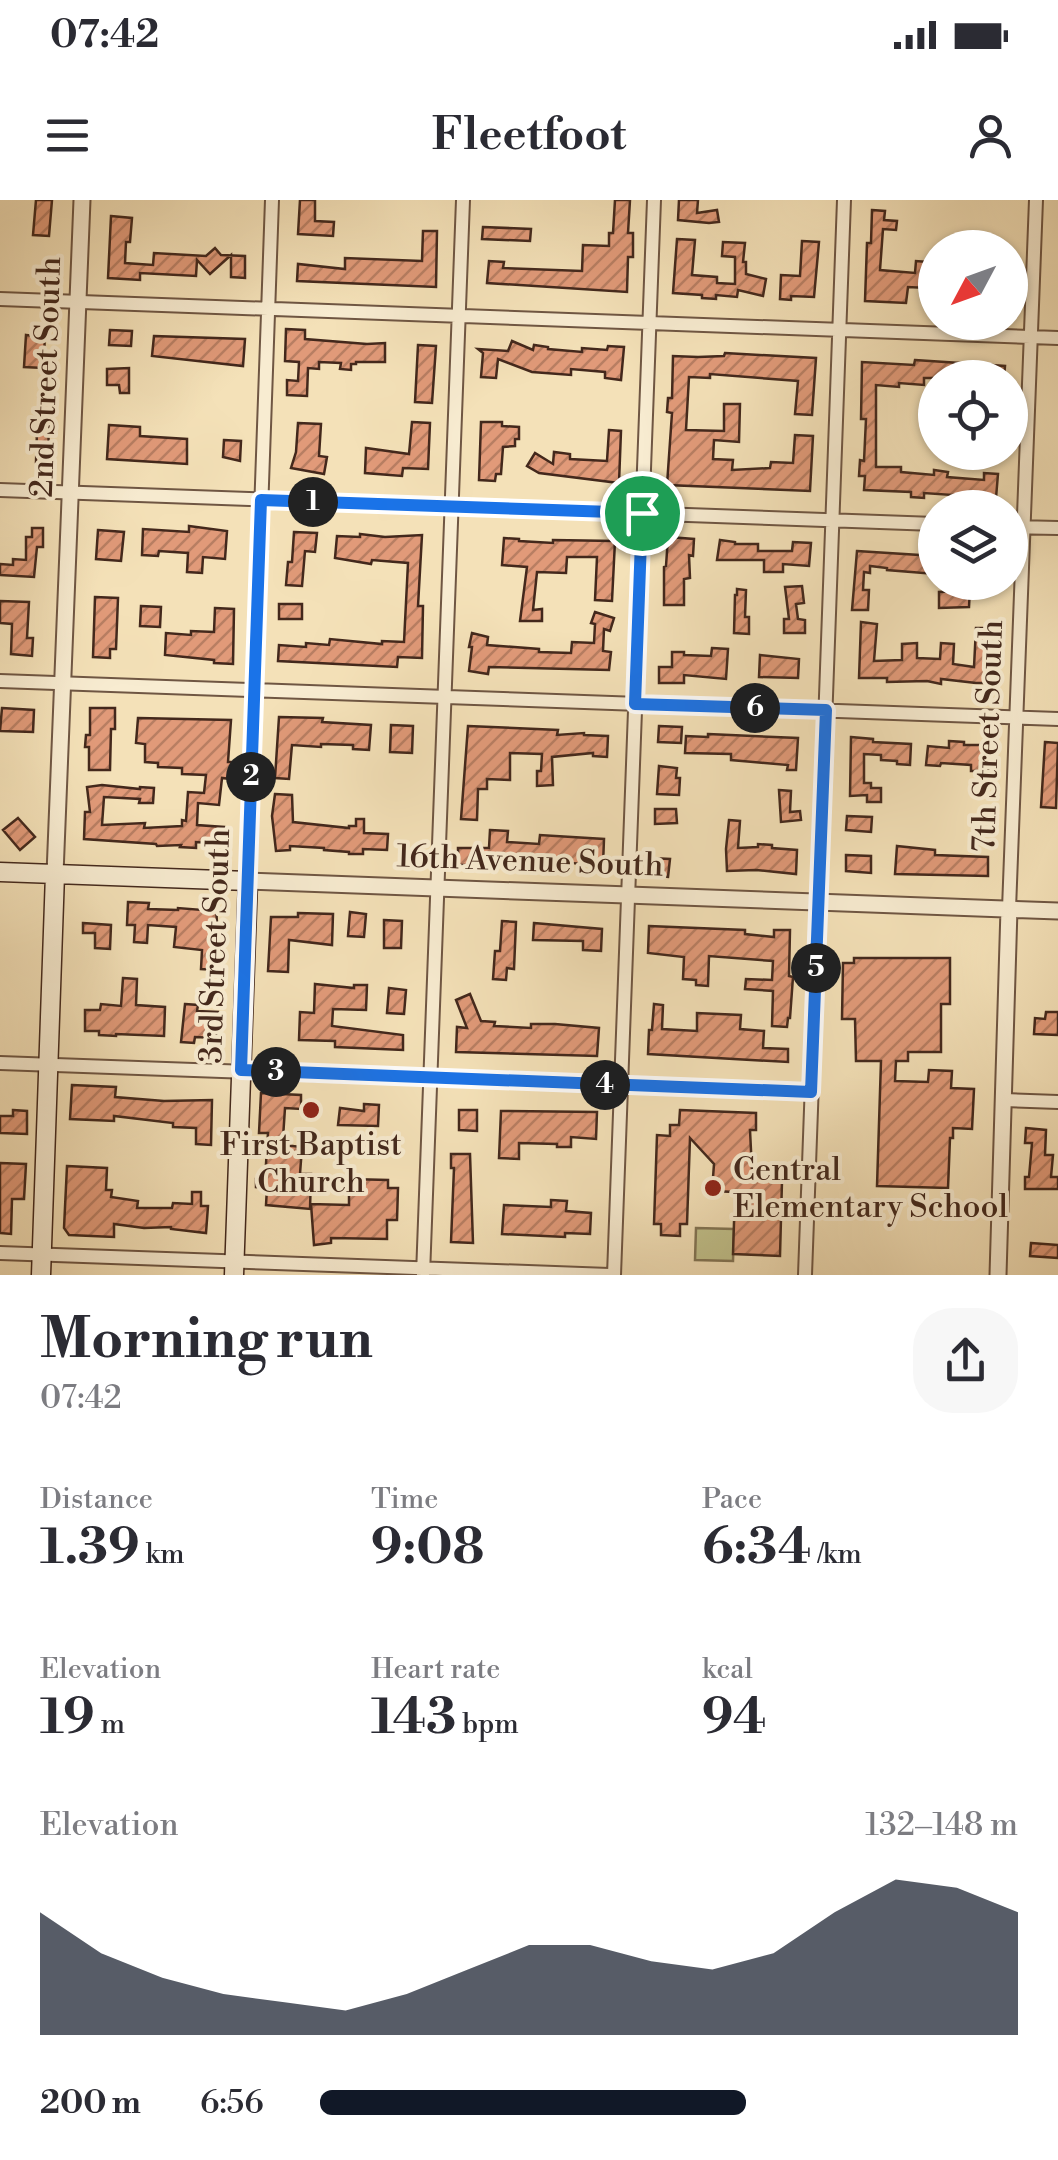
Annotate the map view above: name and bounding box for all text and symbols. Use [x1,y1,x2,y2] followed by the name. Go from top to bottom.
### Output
[50,12,159,59] text: 07:42
[432,107,626,164] text: Fleetfoot
[40,108,95,163] icon: menu
[963,108,1018,163] icon: person
[918,230,1028,340] north arrow
[918,230,1028,600] map controls
[22,256,70,498] street label: 2nd Street South
[918,360,1028,470] button: locate
[600,471,685,556] pin
[288,477,338,527] pin: 1
[306,484,320,519] text: 1
[615,486,670,541] icon: arrive
[918,490,1028,600] button: layers
[964,619,1012,853] street label: 7th Street South
[730,683,780,733] pin: 6
[746,690,764,725] text: 6
[226,752,276,802] pin: 2
[242,759,260,794] text: 2
[191,828,239,1064] street label: 3rd Street South
[396,836,664,886] street label: 16th Avenue South
[791,943,841,993] pin: 5
[807,950,825,985] text: 5
[251,1047,301,1097] pin: 3
[268,1054,284,1089] text: 3
[580,1060,630,1110] pin: 4
[596,1067,614,1102] text: 4
[300,1099,322,1121] marker: First Baptist Church
[220,1125,402,1202] place label: First Baptist Church
[733,1150,1008,1227] place label: Central Elementary School
[702,1177,724,1199] marker: Central Elementary School
[40,1306,373,1375] text: Morning run
[913,1308,1018,1413] button: share
[40,1378,122,1418] text: 07:42
[40,1482,153,1517] text: Distance
[371,1482,438,1517] text: Time
[702,1482,762,1517] text: Pace
[40,1517,140,1579] text: 1.39
[371,1517,484,1579] text: 9:08
[702,1517,812,1579] text: 6:34
[140,1537,185,1572] text: km
[812,1537,862,1572] text: /km
[40,1652,161,1687] text: Elevation
[371,1652,500,1687] text: Heart rate
[702,1652,753,1687] text: kcal
[40,1687,95,1749] text: 19
[371,1687,456,1749] text: 143
[702,1687,766,1749] text: 94
[95,1707,125,1742] text: m
[456,1707,519,1742] text: bpm
[40,1805,179,1845] text: Elevation
[865,1805,1018,1845] text: 132–148 m
[40,2083,141,2123] text: 200 m
[200,2083,264,2123] text: 6:56

